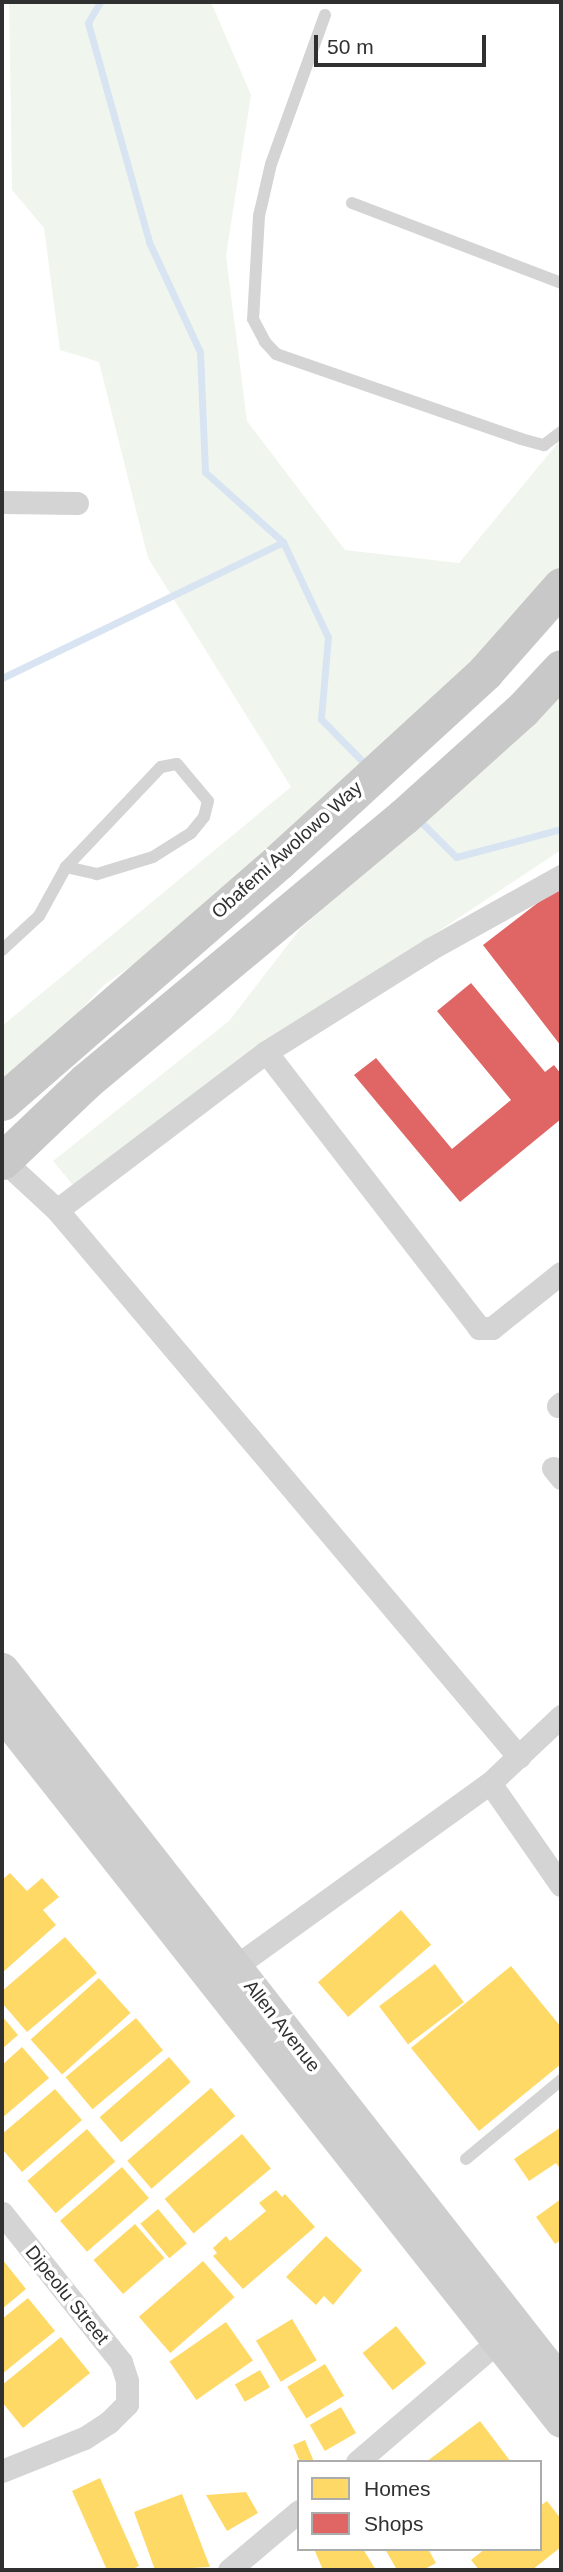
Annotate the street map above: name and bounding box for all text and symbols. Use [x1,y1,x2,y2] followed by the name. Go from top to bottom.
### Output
[318,21,490,65] scale bar
[327,35,374,58] text: 50 m
[207,776,367,924] street label: Obafemi Awolowo Way
[239,1975,325,2077] street label: Allen Avenue
[20,2241,114,2349] street label: Dipeolu Street
[297,2460,542,2551] legend
[364,2477,431,2500] text: Homes
[364,2512,424,2535] text: Shops

